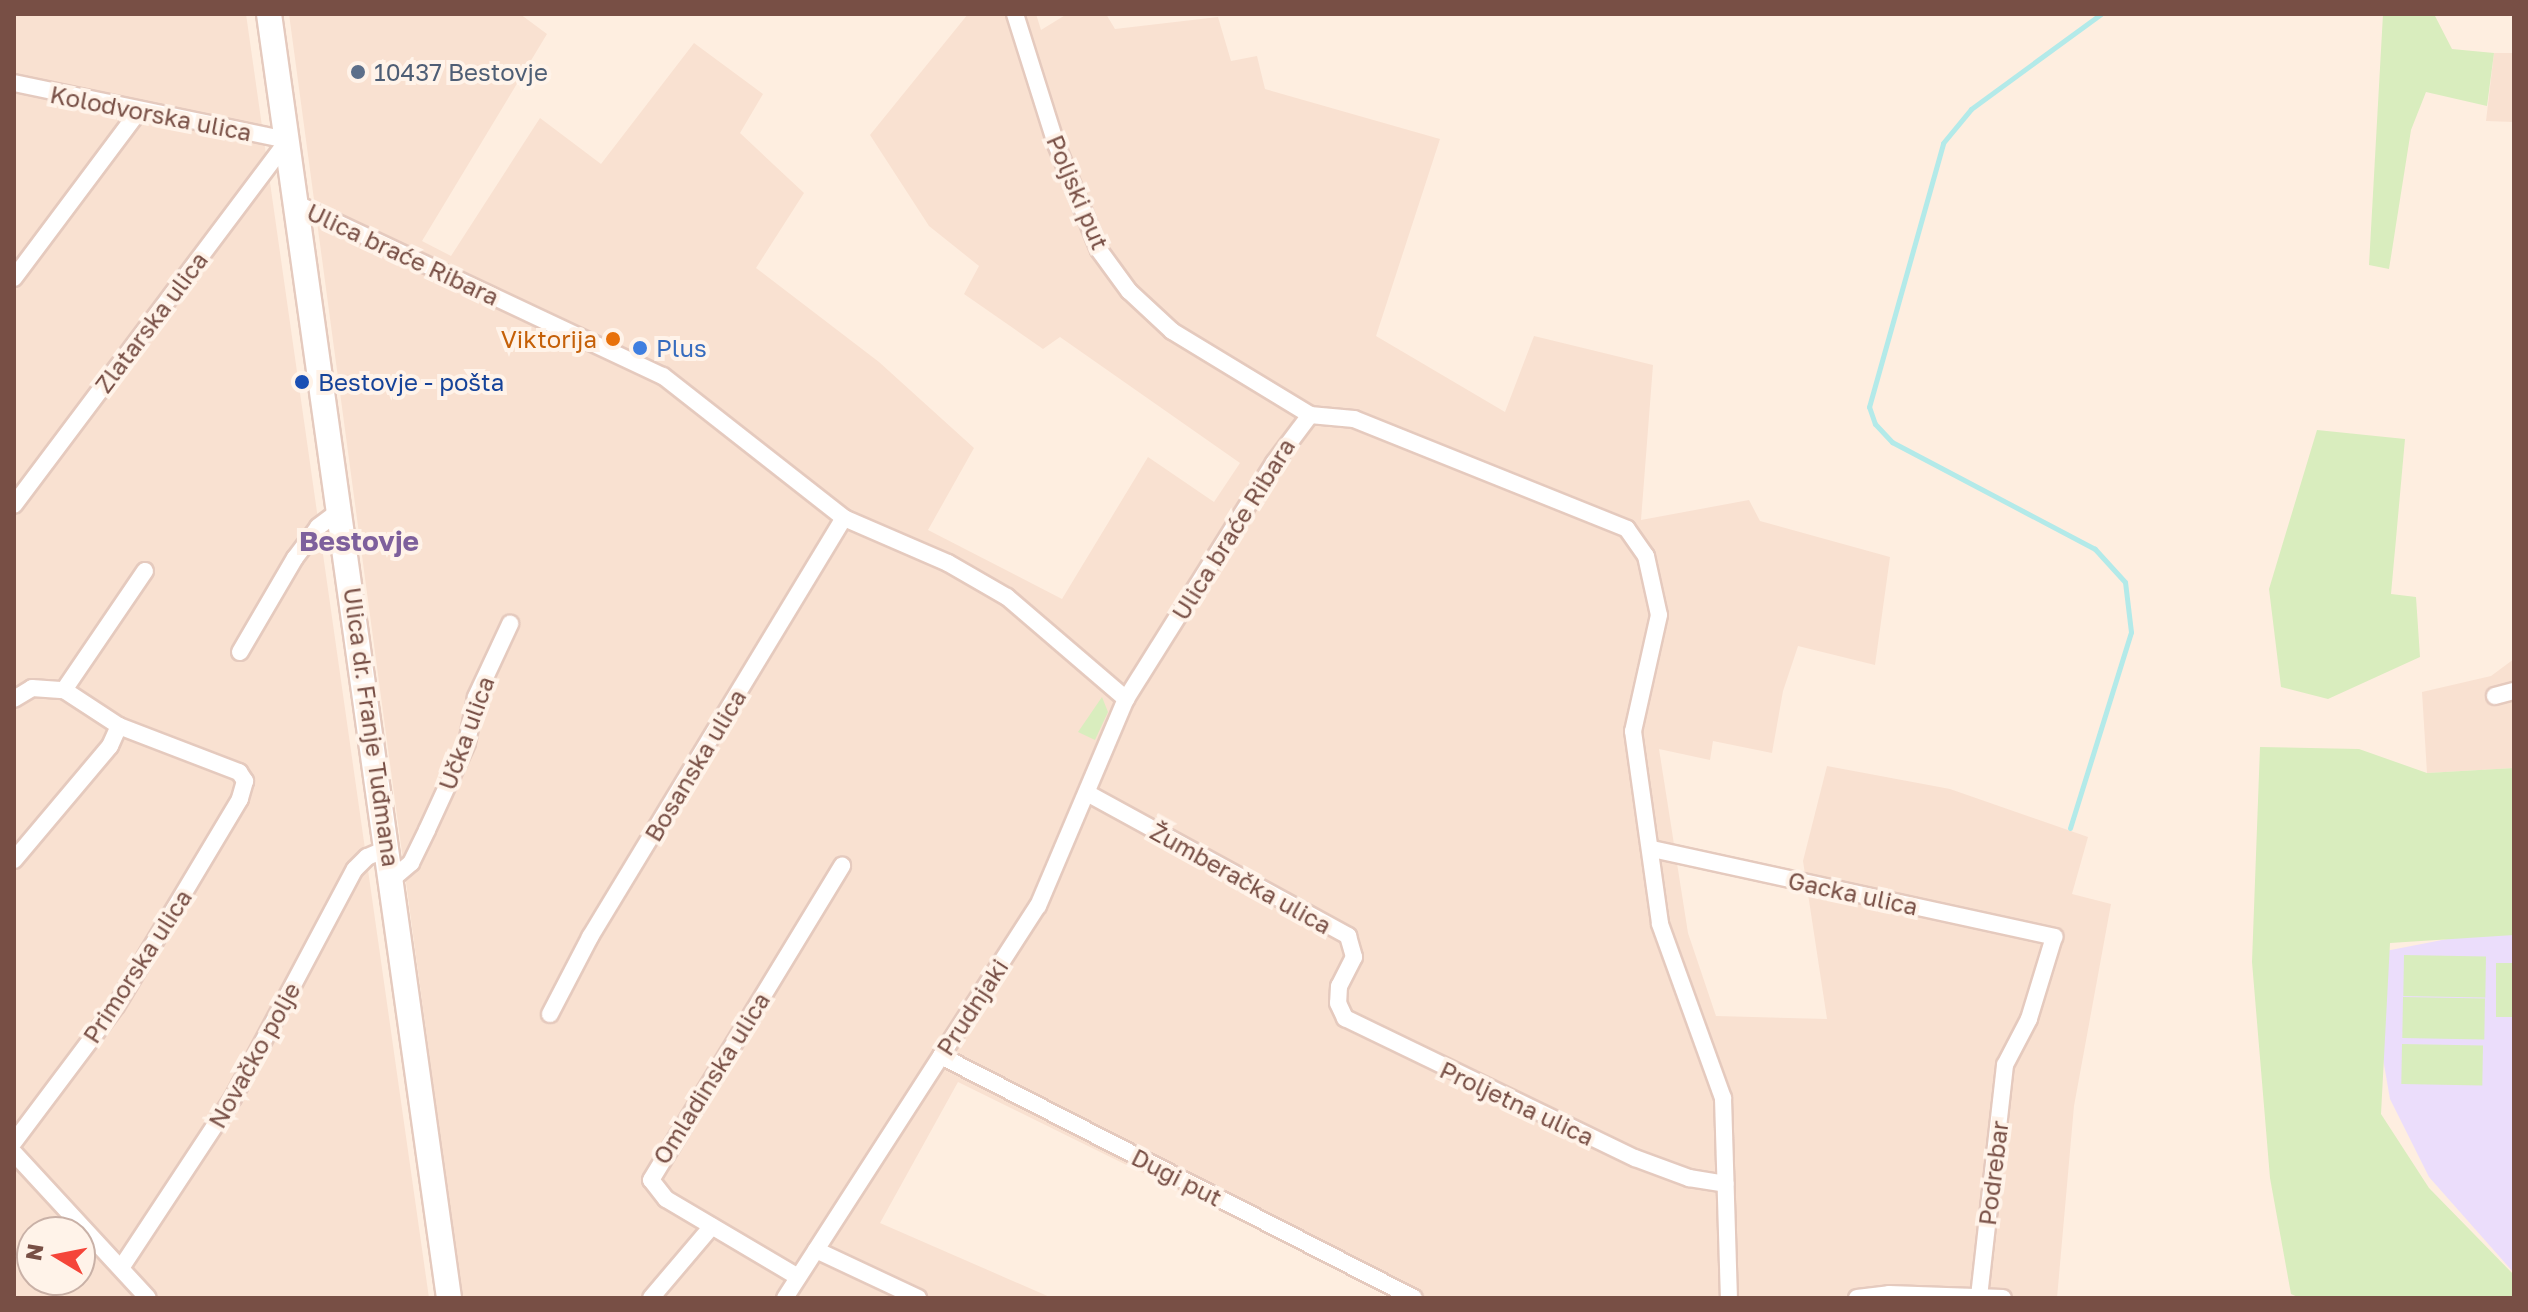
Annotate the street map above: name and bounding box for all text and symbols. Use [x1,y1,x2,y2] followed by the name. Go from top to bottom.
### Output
[374,58,548,86] place label: 10437 Bestovje
[349,63,367,81] marker: 10437 Bestovje
[48,79,254,147] street label: Kolodvorska ulica
[1041,130,1115,254] street label: Poljski put
[302,197,504,311] street label: Ulica braće Ribara
[89,246,213,398] street label: Zlatarska ulica
[501,325,597,353] place label: Viktorija
[604,330,622,348] marker: Viktorija
[656,334,707,362] place label: Plus
[631,339,649,357] marker: Plus
[318,368,504,396] place label: Bestovje - pošta
[293,373,311,391] marker: Bestovje - pošta
[1166,433,1300,625] street label: Ulica braće Ribara
[299,524,419,558] district label: Bestovje
[338,585,406,869] street label: Ulica dr. Franje Tuđmana
[432,672,500,794] street label: Učka ulica
[638,684,752,846] street label: Bosanska ulica
[1146,816,1336,940] street label: Žumberačka ulica
[1786,865,1920,921] street label: Gacka ulica
[77,884,197,1048] street label: Primorska ulica
[930,953,1014,1061] street label: Prudnjaki
[202,977,306,1133] street label: Novačko polje
[647,987,775,1169] street label: Omladinska ulica
[1435,1055,1599,1151] street label: Proljetna ulica
[1972,1119,2014,1227] street label: Podrebar
[1127,1142,1227,1212] street label: Dugi put
[16,1216,96,1296] north arrow
[19,1242,49,1263] text: N

